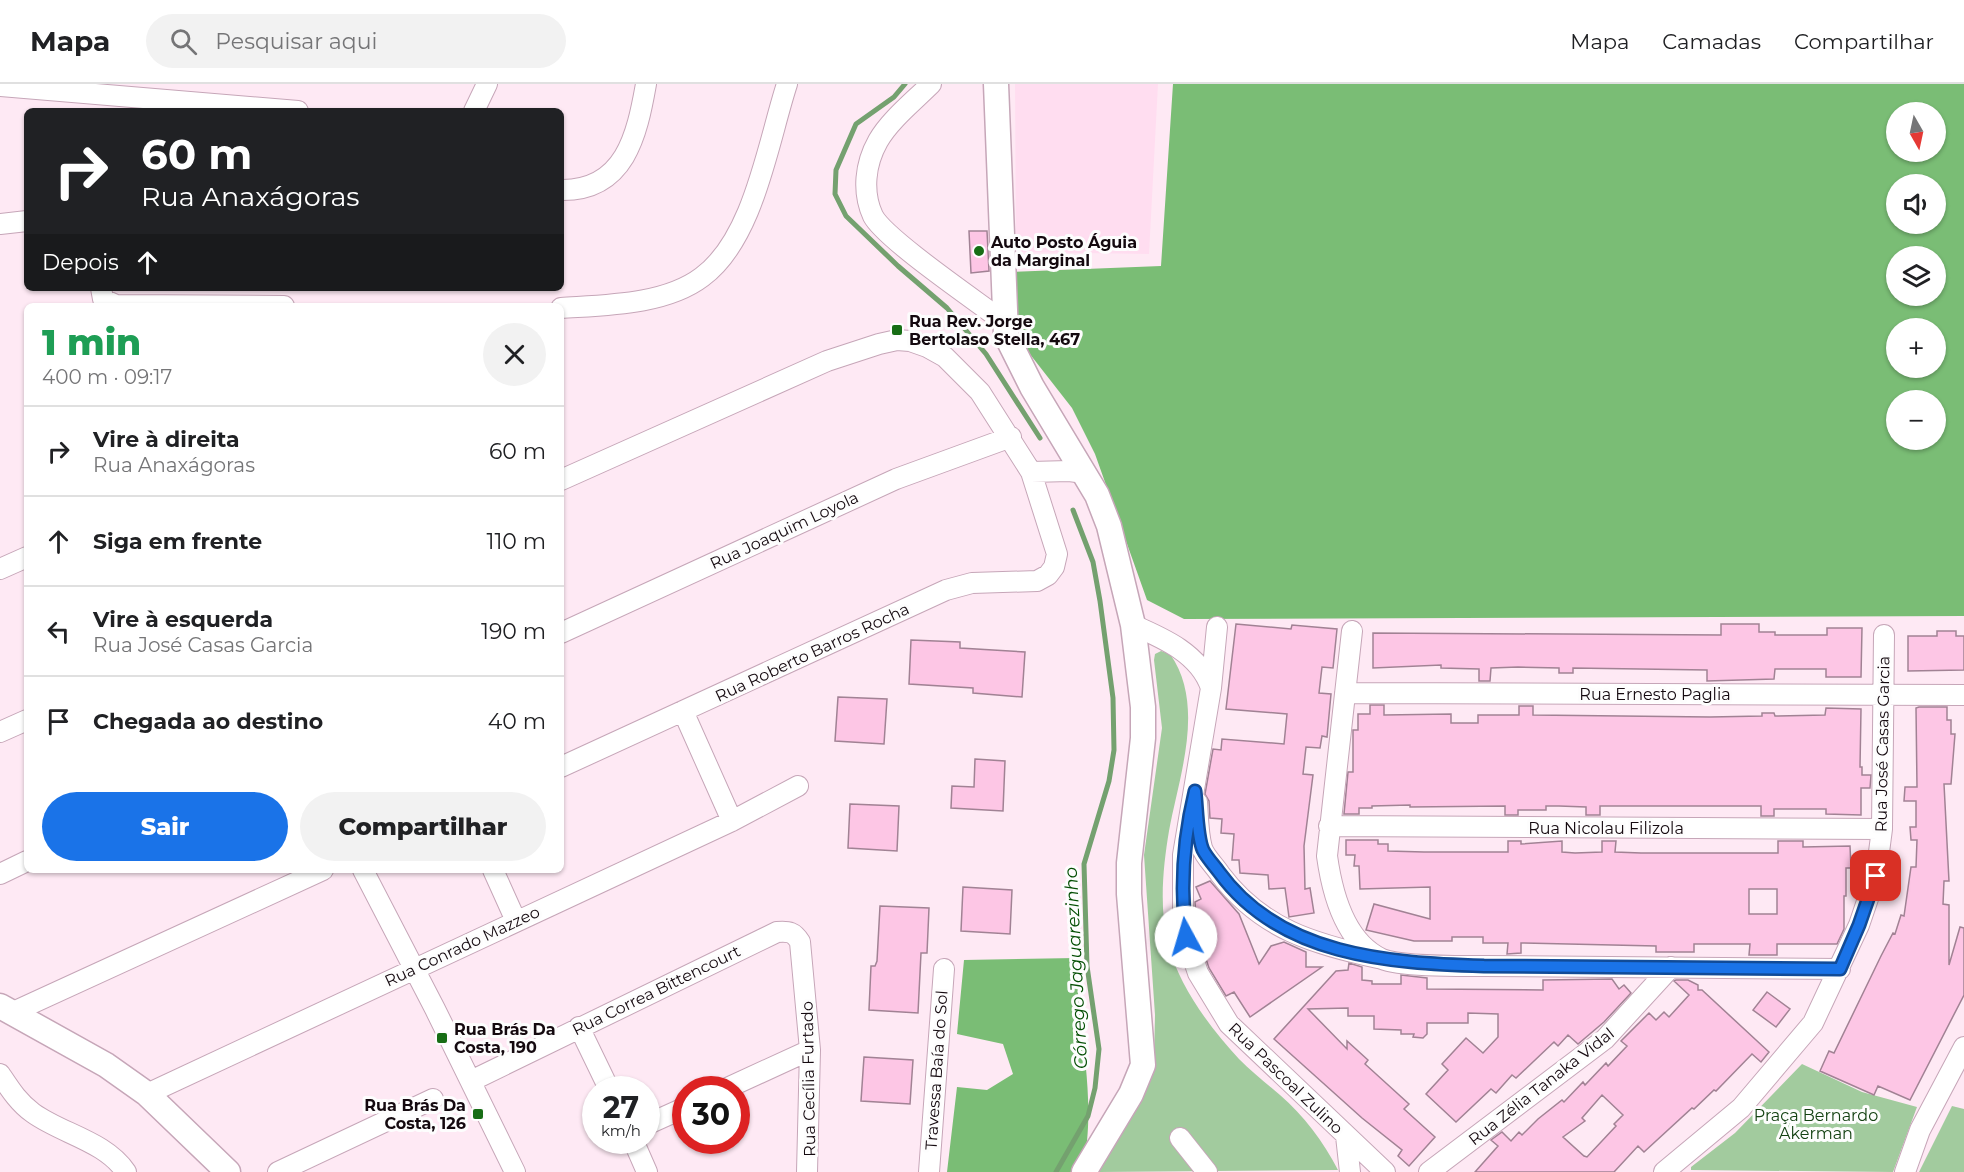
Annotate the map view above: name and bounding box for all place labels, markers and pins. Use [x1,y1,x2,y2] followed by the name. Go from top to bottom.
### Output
[990,233,1137,270] place label: Auto Posto Águia da Marginal
[972,244,986,258] marker: Auto Posto Águia da Marginal
[909,312,1080,349] place label: Rua Rev. Jorge Bertolaso Stella, 467
[890,323,904,337] marker: Rua Rev. Jorge Bertolaso Stella, 467
[1850,850,1901,901] pin
[454,1020,556,1057] place label: Rua Brás Da Costa, 190
[435,1031,449,1045] marker: Rua Brás Da Costa, 190
[364,1096,466,1133] place label: Rua Brás Da Costa, 126
[471,1107,485,1121] marker: Rua Brás Da Costa, 126

